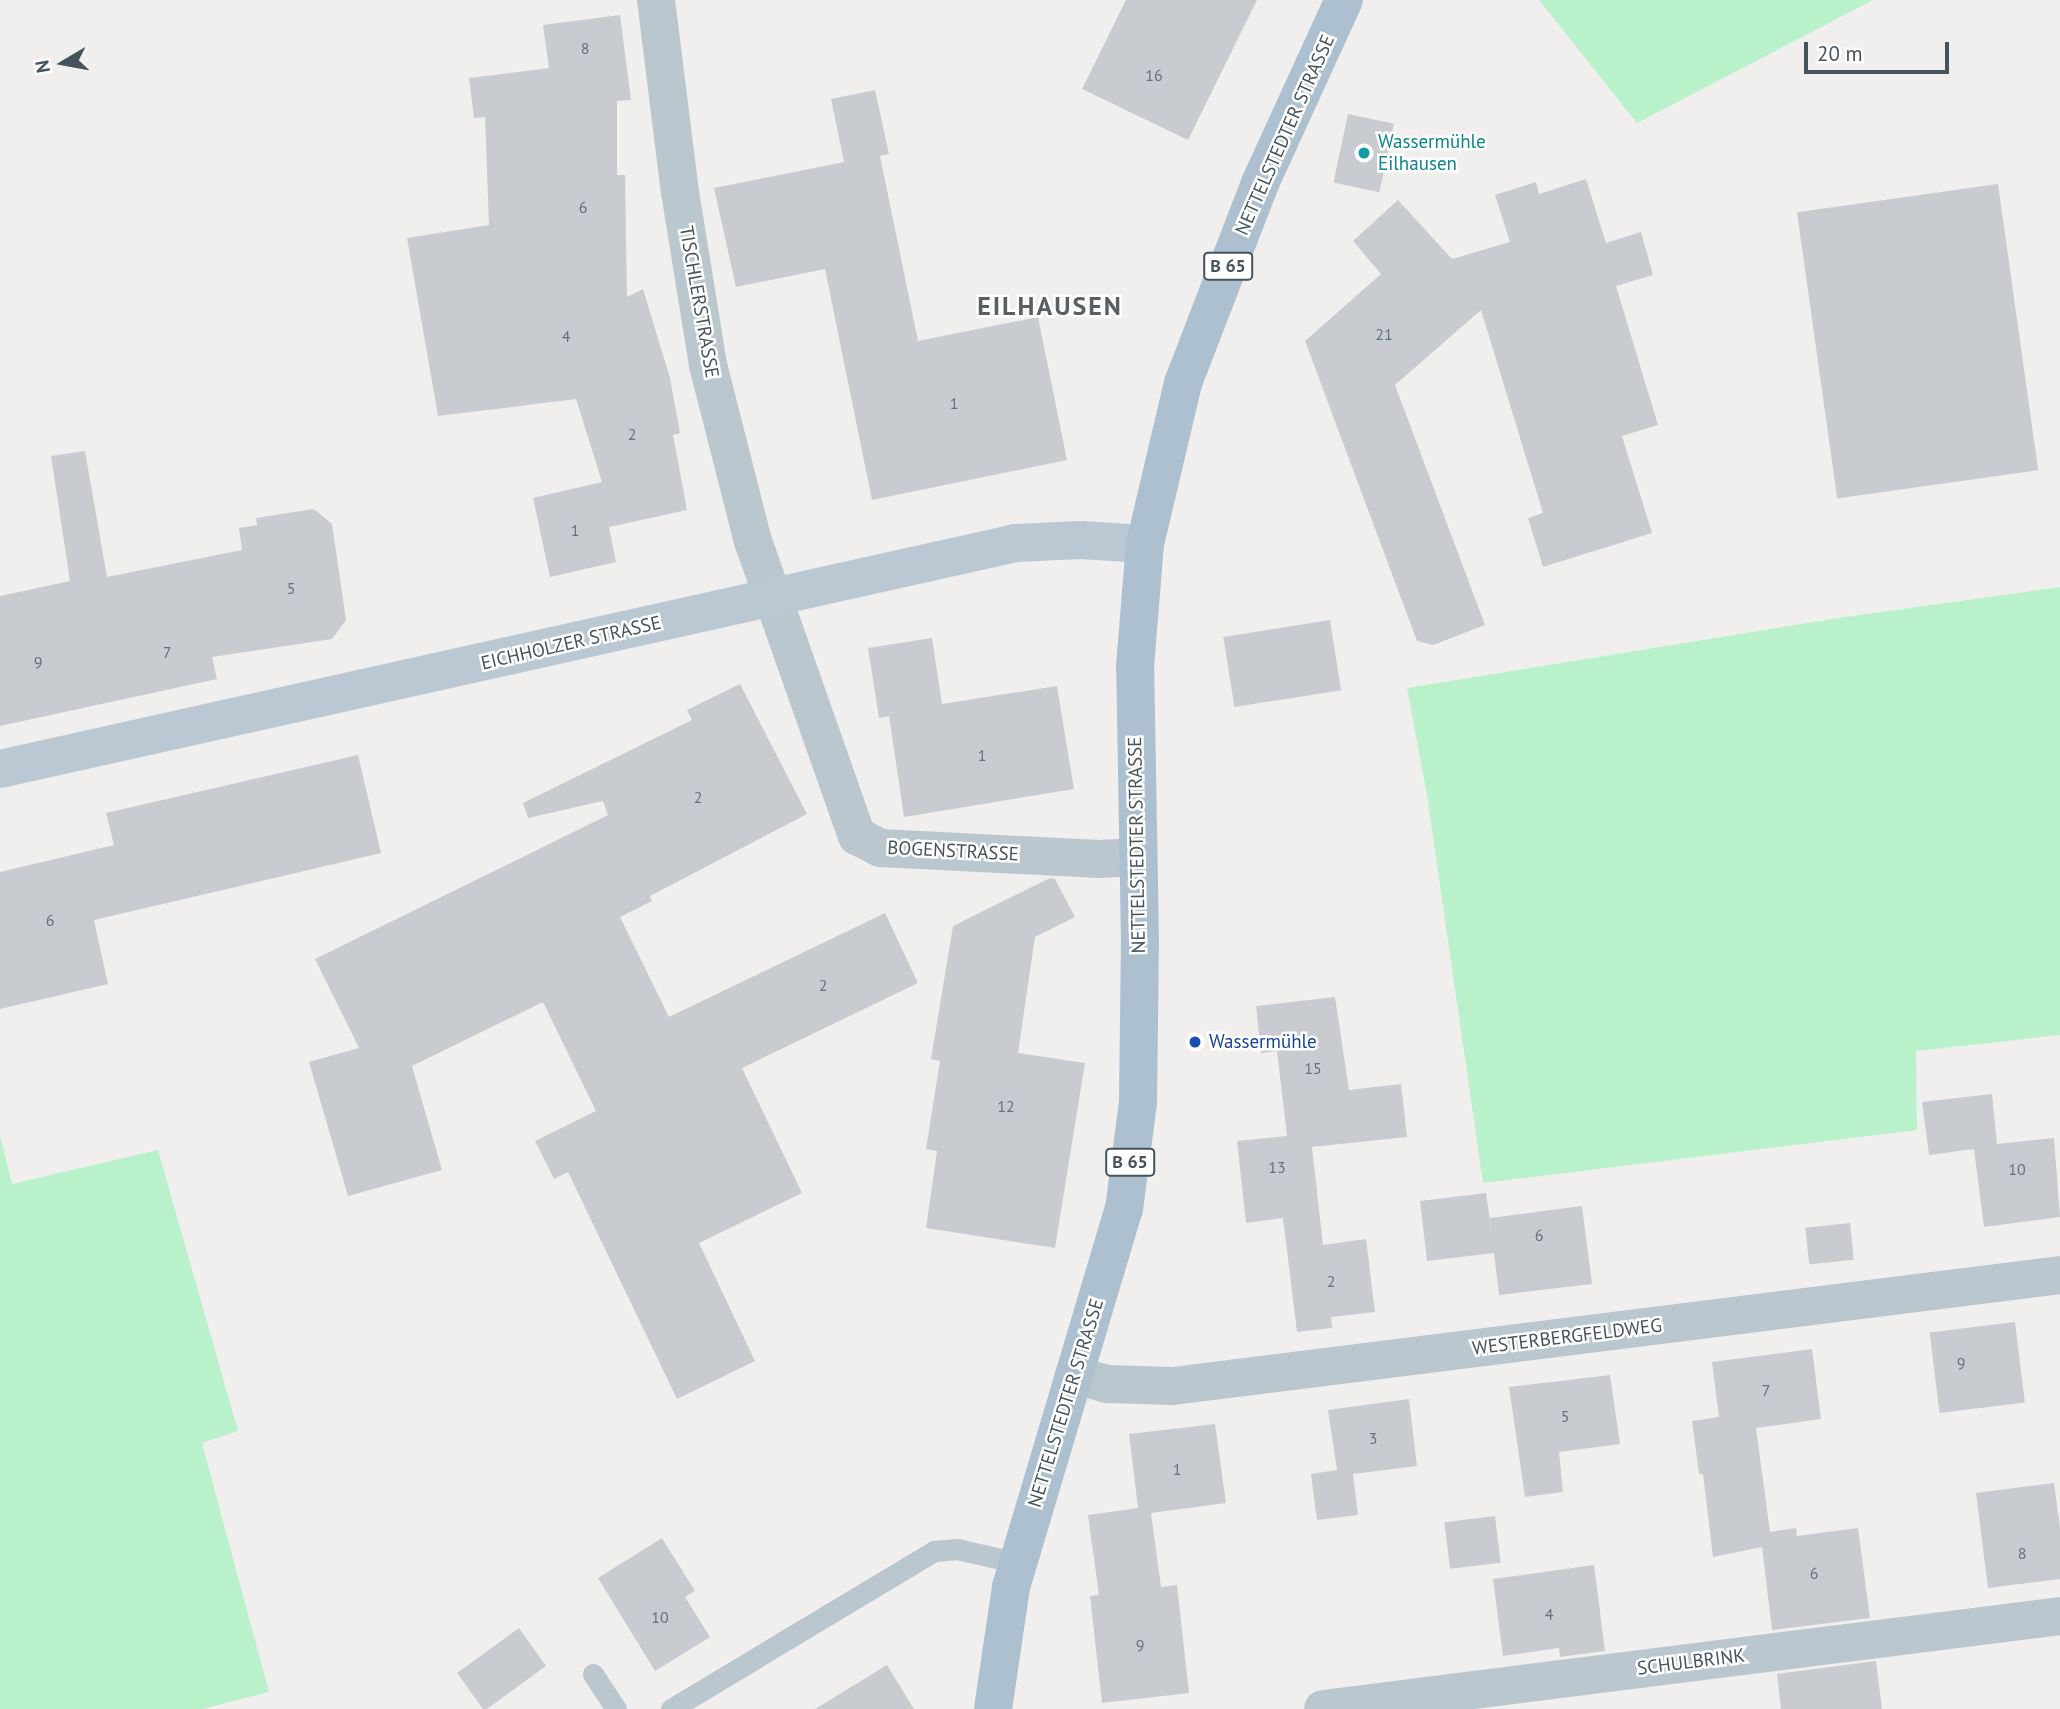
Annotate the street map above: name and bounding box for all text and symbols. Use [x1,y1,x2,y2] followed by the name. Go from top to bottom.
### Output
[28,28,98,98] north arrow
[1808,28,1953,72] scale bar
[1230,31,1340,239] street label: NETTELSTEDTER STRASSE
[581,38,589,58] house number: 8
[1817,40,1863,67] text: 20 m
[29,58,55,75] text: N
[1145,65,1163,85] house number: 16
[1378,131,1486,175] place label: Wassermühle Eilhausen
[1356,145,1372,161] marker: Wassermühle Eilhausen
[579,197,587,217] house number: 6
[674,224,724,380] street label: TISCHLERSTRASSE
[1202,252,1254,280] road number: B 65
[978,290,1122,322] district label: EILHAUSEN
[1375,324,1393,344] house number: 21
[562,326,570,346] house number: 4
[950,393,958,413] house number: 1
[628,424,636,444] house number: 2
[571,520,579,540] house number: 1
[287,578,295,598] house number: 5
[479,611,663,675] street label: EICHHOLZER STRASSE
[163,642,171,662] house number: 7
[34,652,42,672] house number: 9
[1124,736,1150,954] street label: NETTELSTEDTER STRASSE
[978,745,986,765] house number: 1
[694,787,702,807] house number: 2
[887,836,1019,866] street label: BOGENSTRASSE
[46,910,54,930] house number: 6
[819,975,827,995] house number: 2
[1209,1031,1317,1053] place label: Wassermühle
[1187,1034,1203,1050] marker: Wassermühle
[1304,1058,1322,1078] house number: 15
[997,1096,1015,1116] house number: 12
[1104,1148,1156,1176] road number: B 65
[1268,1157,1286,1177] house number: 13
[2008,1159,2026,1179] house number: 10
[1535,1225,1543,1245] house number: 6
[1327,1271,1335,1291] house number: 2
[1023,1296,1109,1510] street label: NETTELSTEDTER STRASSE
[1471,1314,1663,1360] street label: WESTERBERGFELDWEG
[1957,1353,1965,1373] house number: 9
[1762,1380,1770,1400] house number: 7
[1561,1406,1569,1426] house number: 5
[1369,1428,1377,1448] house number: 3
[1173,1459,1181,1479] house number: 1
[2018,1543,2026,1563] house number: 8
[1810,1563,1818,1583] house number: 6
[1545,1604,1553,1624] house number: 4
[651,1607,669,1627] house number: 10
[1136,1635,1144,1655] house number: 9
[1636,1644,1746,1680] street label: SCHULBRINK

